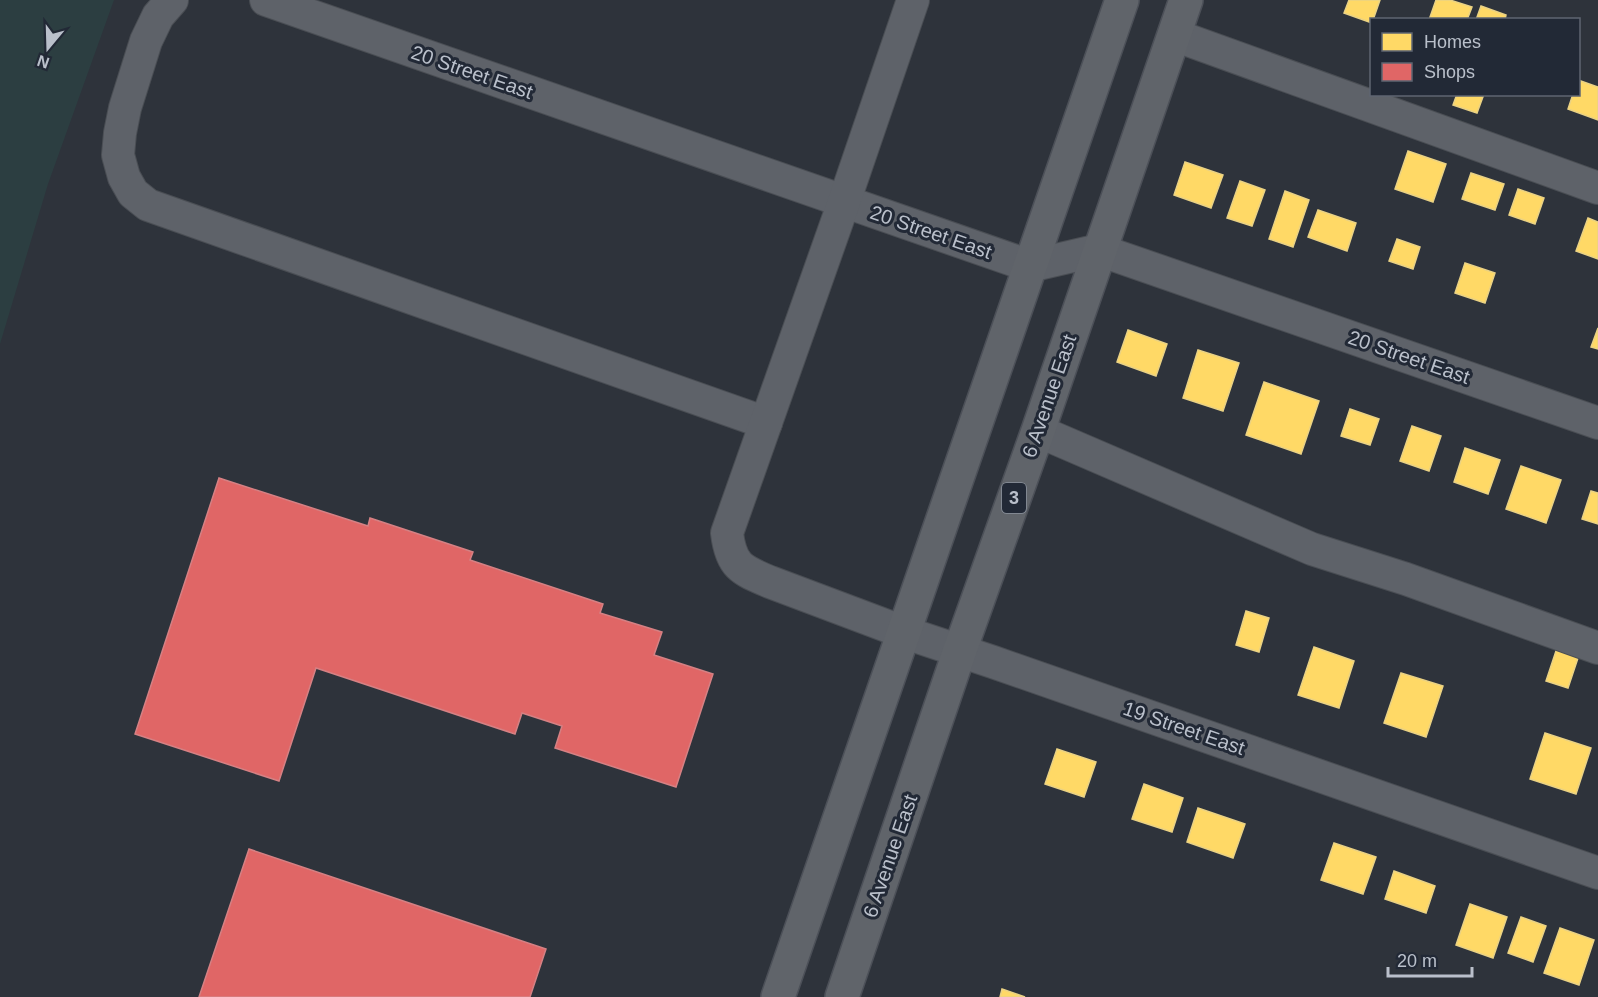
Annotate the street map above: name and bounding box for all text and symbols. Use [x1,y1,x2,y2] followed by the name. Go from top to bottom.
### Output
[18,18,78,78] north arrow
[1370,18,1580,96] legend
[1424,32,1481,52] text: Homes
[408,41,536,103] street label: 20 Street East
[35,52,52,72] text: N
[1424,62,1475,82] text: Shops
[867,201,995,263] street label: 20 Street East
[1345,326,1473,388] street label: 20 Street East
[1018,331,1080,460] street label: 6 Avenue East
[1002,483,1026,513] road number: 3
[1120,697,1248,759] street label: 19 Street East
[859,791,921,920] street label: 6 Avenue East
[1388,940,1472,978] scale bar
[1397,951,1437,971] text: 20 m

